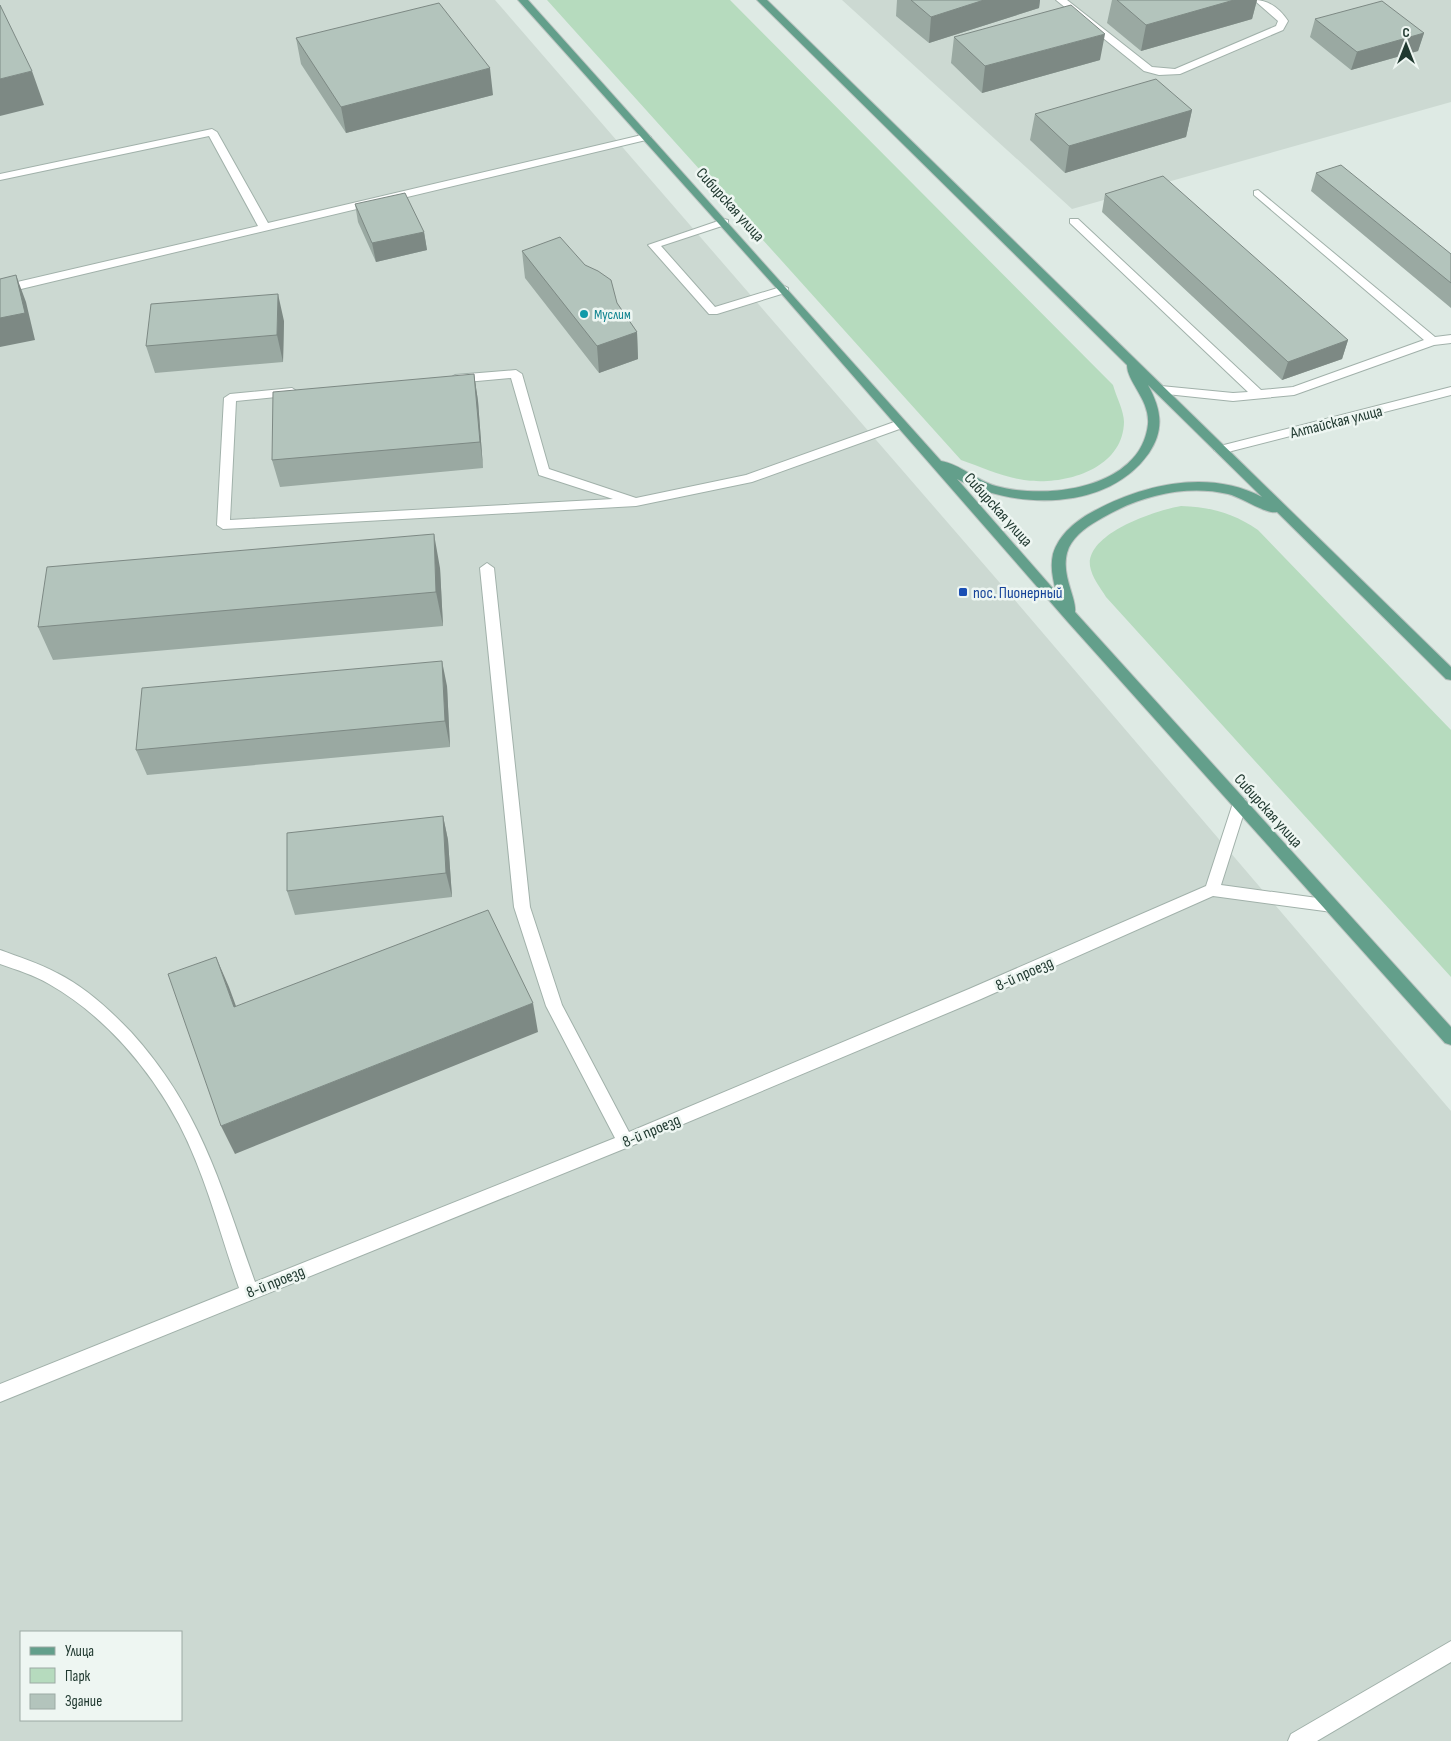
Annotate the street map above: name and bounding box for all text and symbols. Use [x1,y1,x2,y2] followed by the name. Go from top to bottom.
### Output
[1381,20,1431,70] north arrow
[1402,24,1410,41] text: С
[692,164,768,246] street label: Сибирская улица
[594,306,631,323] place label: Муслим
[578,308,590,320] marker: Муслим
[1287,402,1384,443] street label: Алтайская улица
[960,469,1036,551] street label: Сибирская улица
[973,584,1062,603] place label: пос. Пионерный
[957,586,969,598] marker: пос. Пионерный
[1230,770,1306,852] street label: Сибирская улица
[993,953,1056,995] street label: 8-й проезд
[620,1111,683,1152] street label: 8-й проезд
[244,1262,307,1303] street label: 8-й проезд
[20,1631,182,1721] legend
[65,1642,94,1661] text: Улица
[65,1667,91,1686] text: Парк
[65,1692,102,1711] text: Здание

